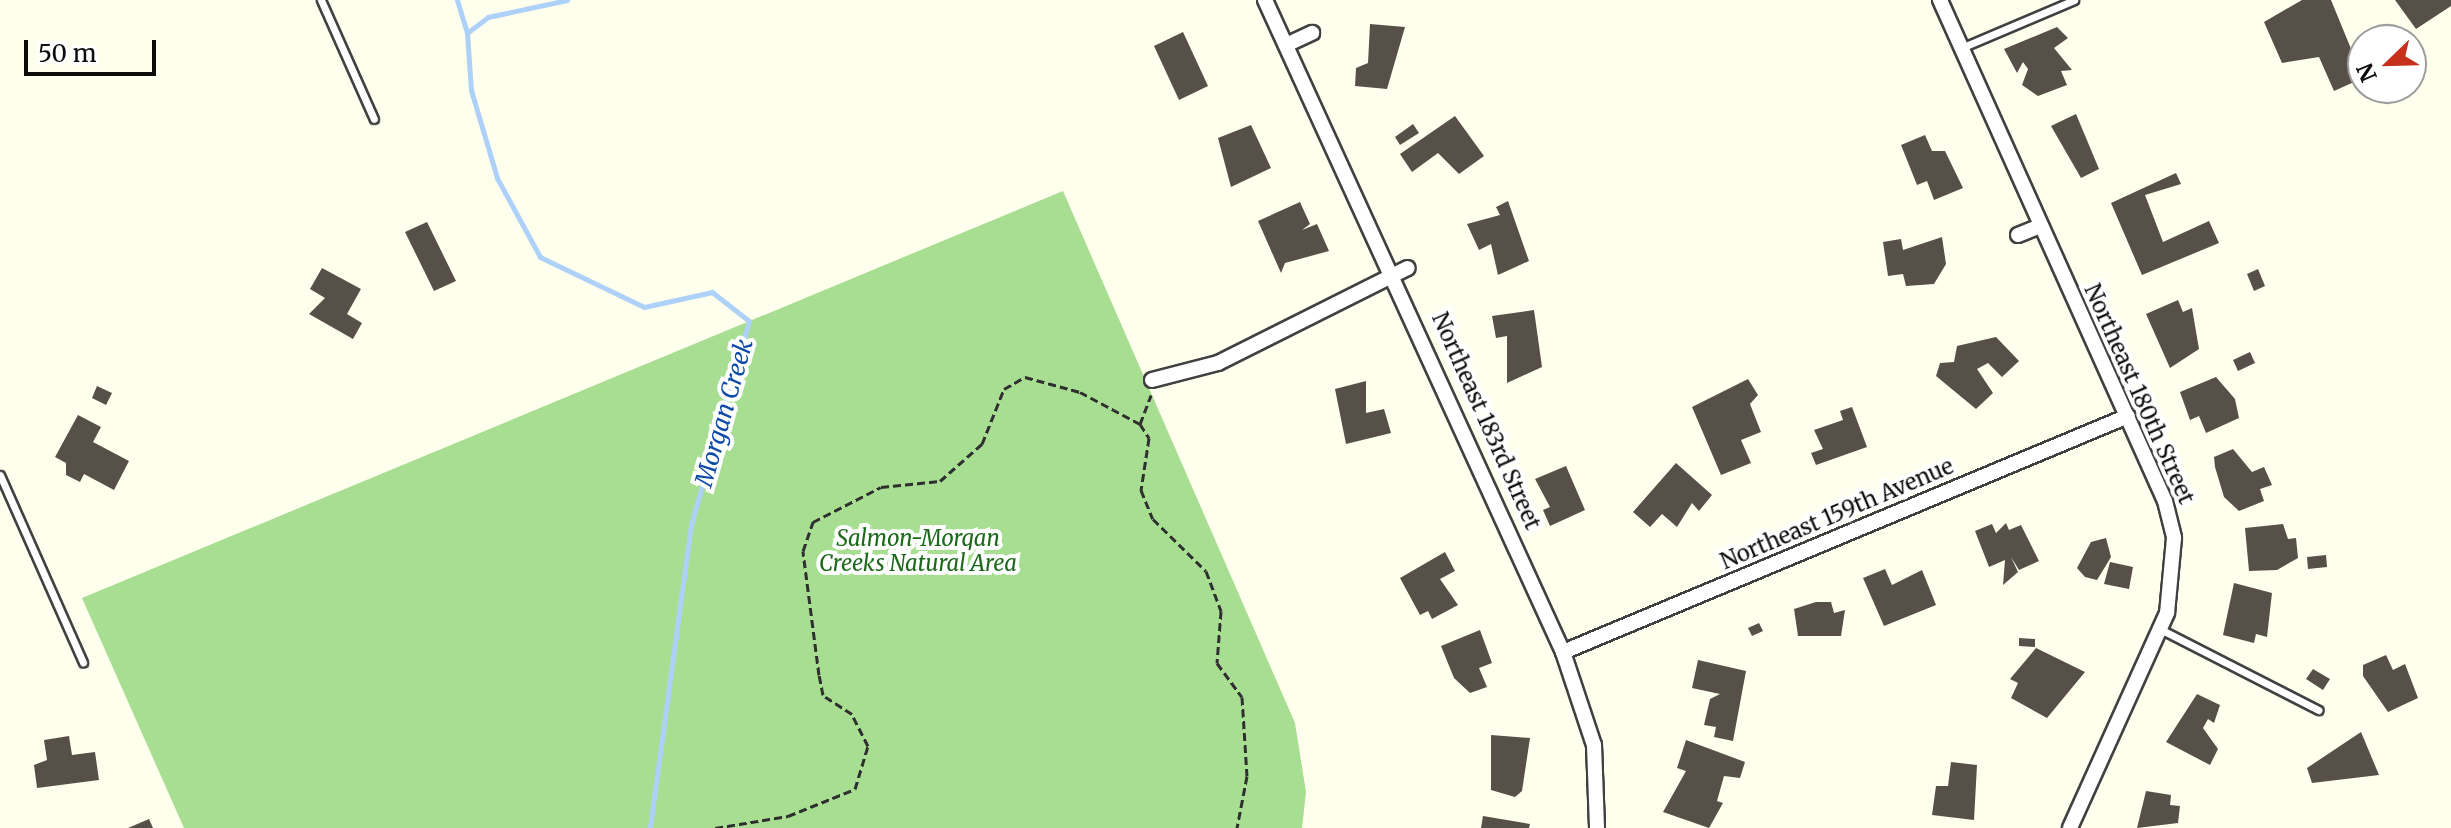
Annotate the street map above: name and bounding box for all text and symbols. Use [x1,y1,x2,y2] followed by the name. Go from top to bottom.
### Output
[28,24,160,74] scale bar
[2347,24,2427,104] north arrow
[38,38,97,69] text: 50 m
[2350,59,2383,86] text: N
[2079,280,2199,508] street label: Northeast 180th Street
[1426,308,1546,534] street label: Northeast 183rd Street
[689,336,759,490] water label: Morgan Creek
[1717,453,1957,575] street label: Northeast 159th Avenue
[819,525,1017,576] park label: Salmon-Morgan Creeks Natural Area

